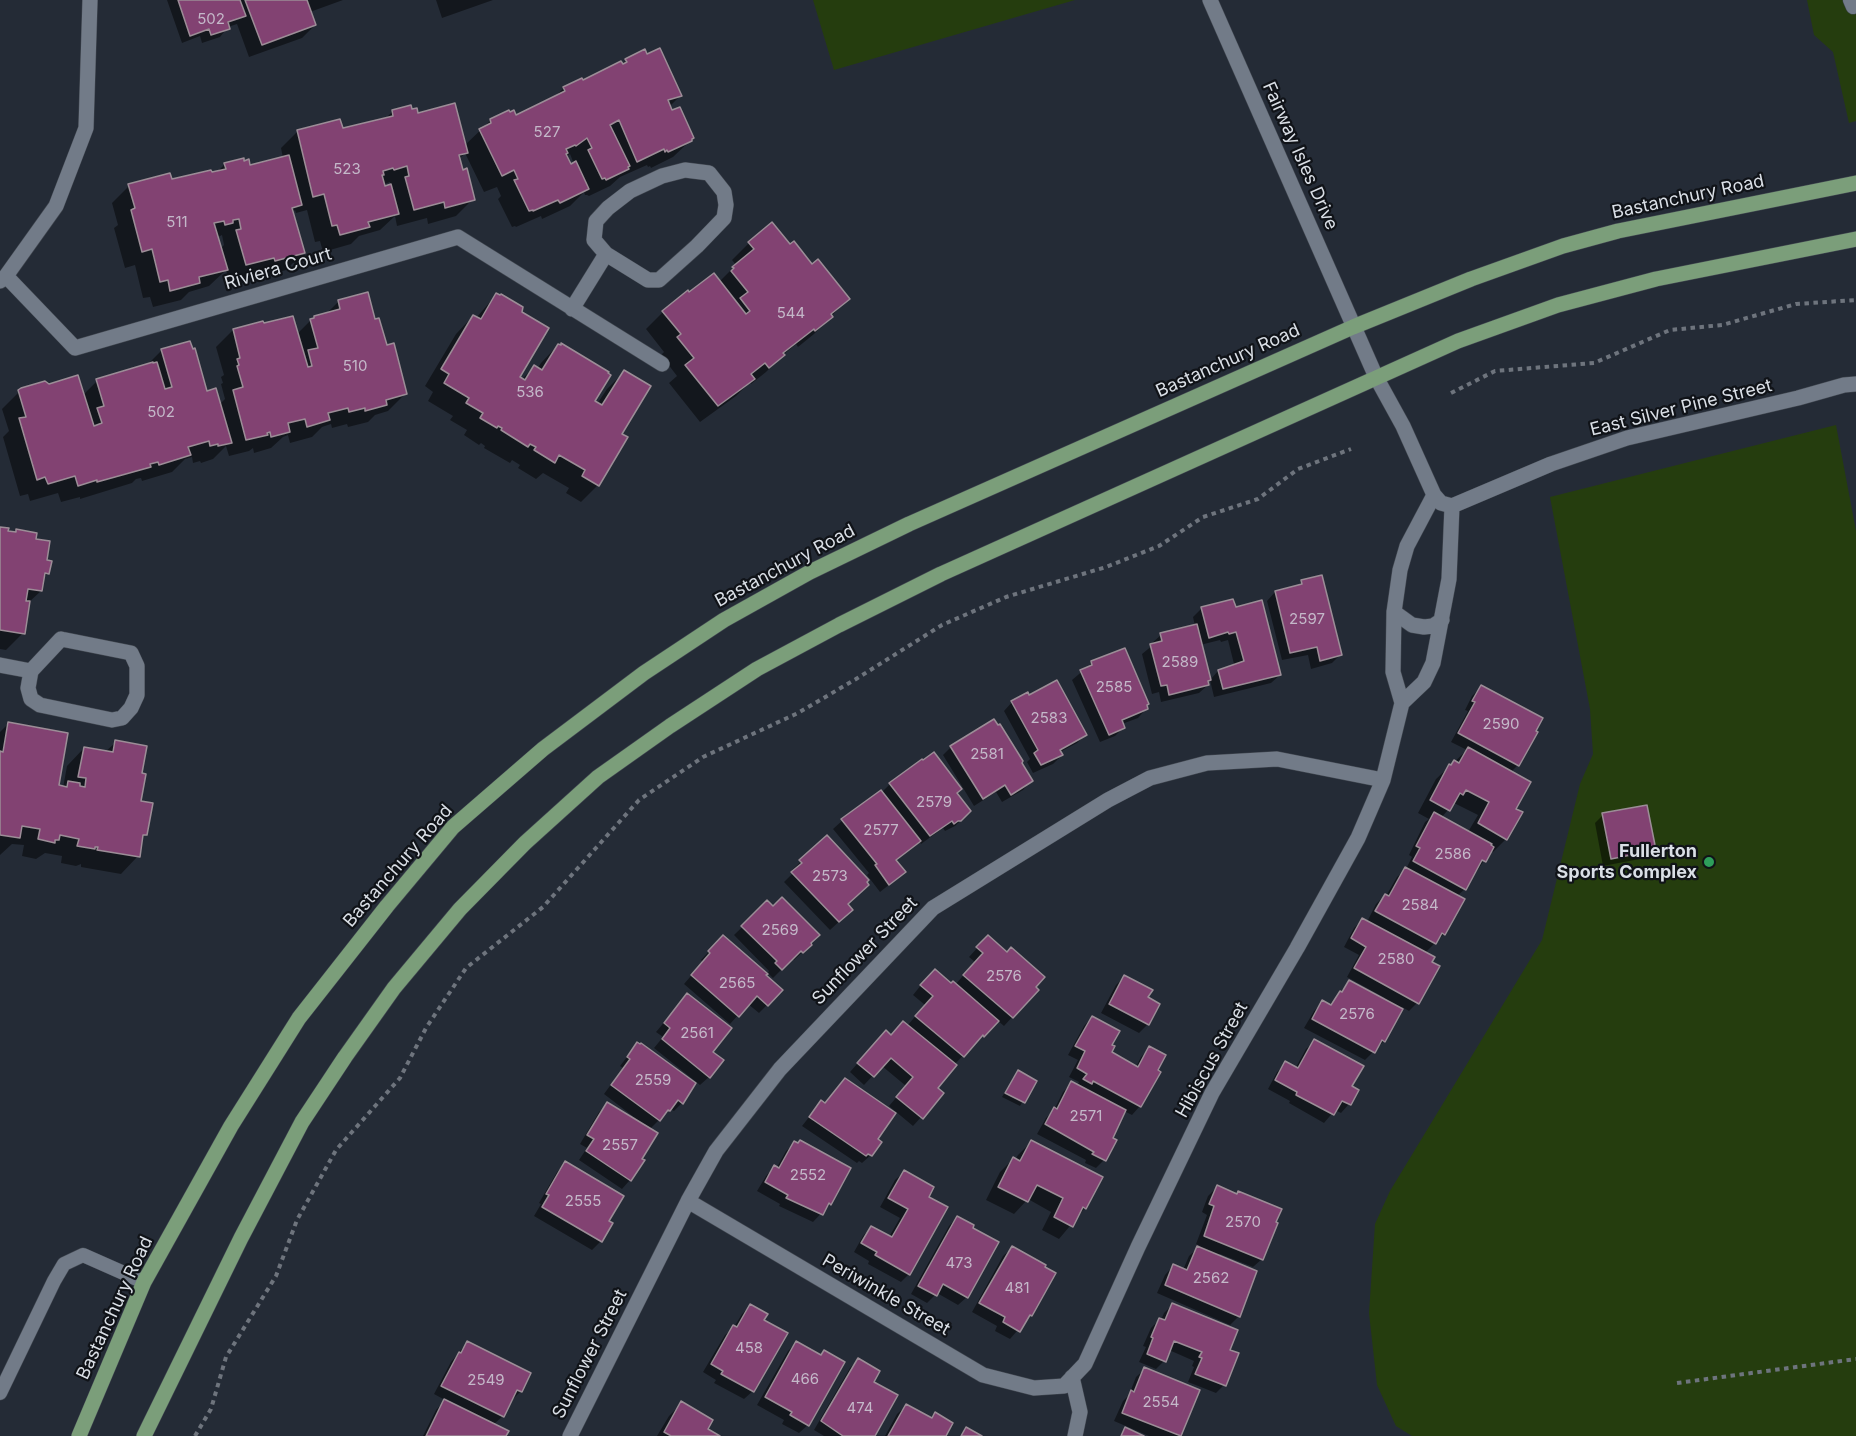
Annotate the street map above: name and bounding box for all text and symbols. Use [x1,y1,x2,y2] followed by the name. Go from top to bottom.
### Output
[197,10,225,28] house number: 502
[1258,79,1342,233] street label: Fairway Isles Drive
[534,123,560,141] house number: 527
[333,160,361,178] house number: 523
[1610,170,1766,224] street label: Bastanchury Road
[166,213,188,231] house number: 511
[222,243,334,295] street label: Riviera Court
[777,304,805,322] house number: 544
[1153,320,1303,402] street label: Bastanchury Road
[343,357,367,375] house number: 510
[1588,375,1774,441] street label: East Silver Pine Street
[516,383,544,401] house number: 536
[147,403,175,421] house number: 502
[711,520,859,612] street label: Bastanchury Road
[1289,610,1325,628] house number: 2597
[1162,653,1198,671] house number: 2589
[1096,678,1132,696] house number: 2585
[1031,709,1067,727] house number: 2583
[1482,715,1520,733] house number: 2590
[970,745,1004,763] house number: 2581
[916,793,952,811] house number: 2579
[339,800,457,932] street label: Bastanchury Road
[863,821,899,839] house number: 2577
[1557,841,1697,884] place label: Fullerton Sports Complex
[1435,845,1471,863] house number: 2586
[1702,855,1716,869] marker: Fullerton Sports Complex
[812,867,848,885] house number: 2573
[808,892,922,1010] street label: Sunflower Street
[1401,896,1439,914] house number: 2584
[762,921,798,939] house number: 2569
[1377,950,1415,968] house number: 2580
[986,967,1022,985] house number: 2576
[719,974,755,992] house number: 2565
[1171,998,1253,1122] street label: Hibiscus Street
[1339,1005,1375,1023] house number: 2576
[680,1024,714,1042] house number: 2561
[635,1071,671,1089] house number: 2559
[1070,1107,1102,1125] house number: 2571
[602,1136,638,1154] house number: 2557
[790,1166,826,1184] house number: 2552
[565,1192,601,1210] house number: 2555
[1225,1213,1261,1231] house number: 2570
[72,1233,158,1383] street label: Bastanchury Road
[818,1250,954,1340] street label: Periwinkle Street
[945,1254,973,1272] house number: 473
[1193,1269,1229,1287] house number: 2562
[1004,1279,1030,1297] house number: 481
[548,1286,632,1422] street label: Sunflower Street
[735,1339,763,1357] house number: 458
[791,1370,819,1388] house number: 466
[467,1371,505,1389] house number: 2549
[1142,1393,1180,1411] house number: 2554
[847,1399,873,1417] house number: 474

